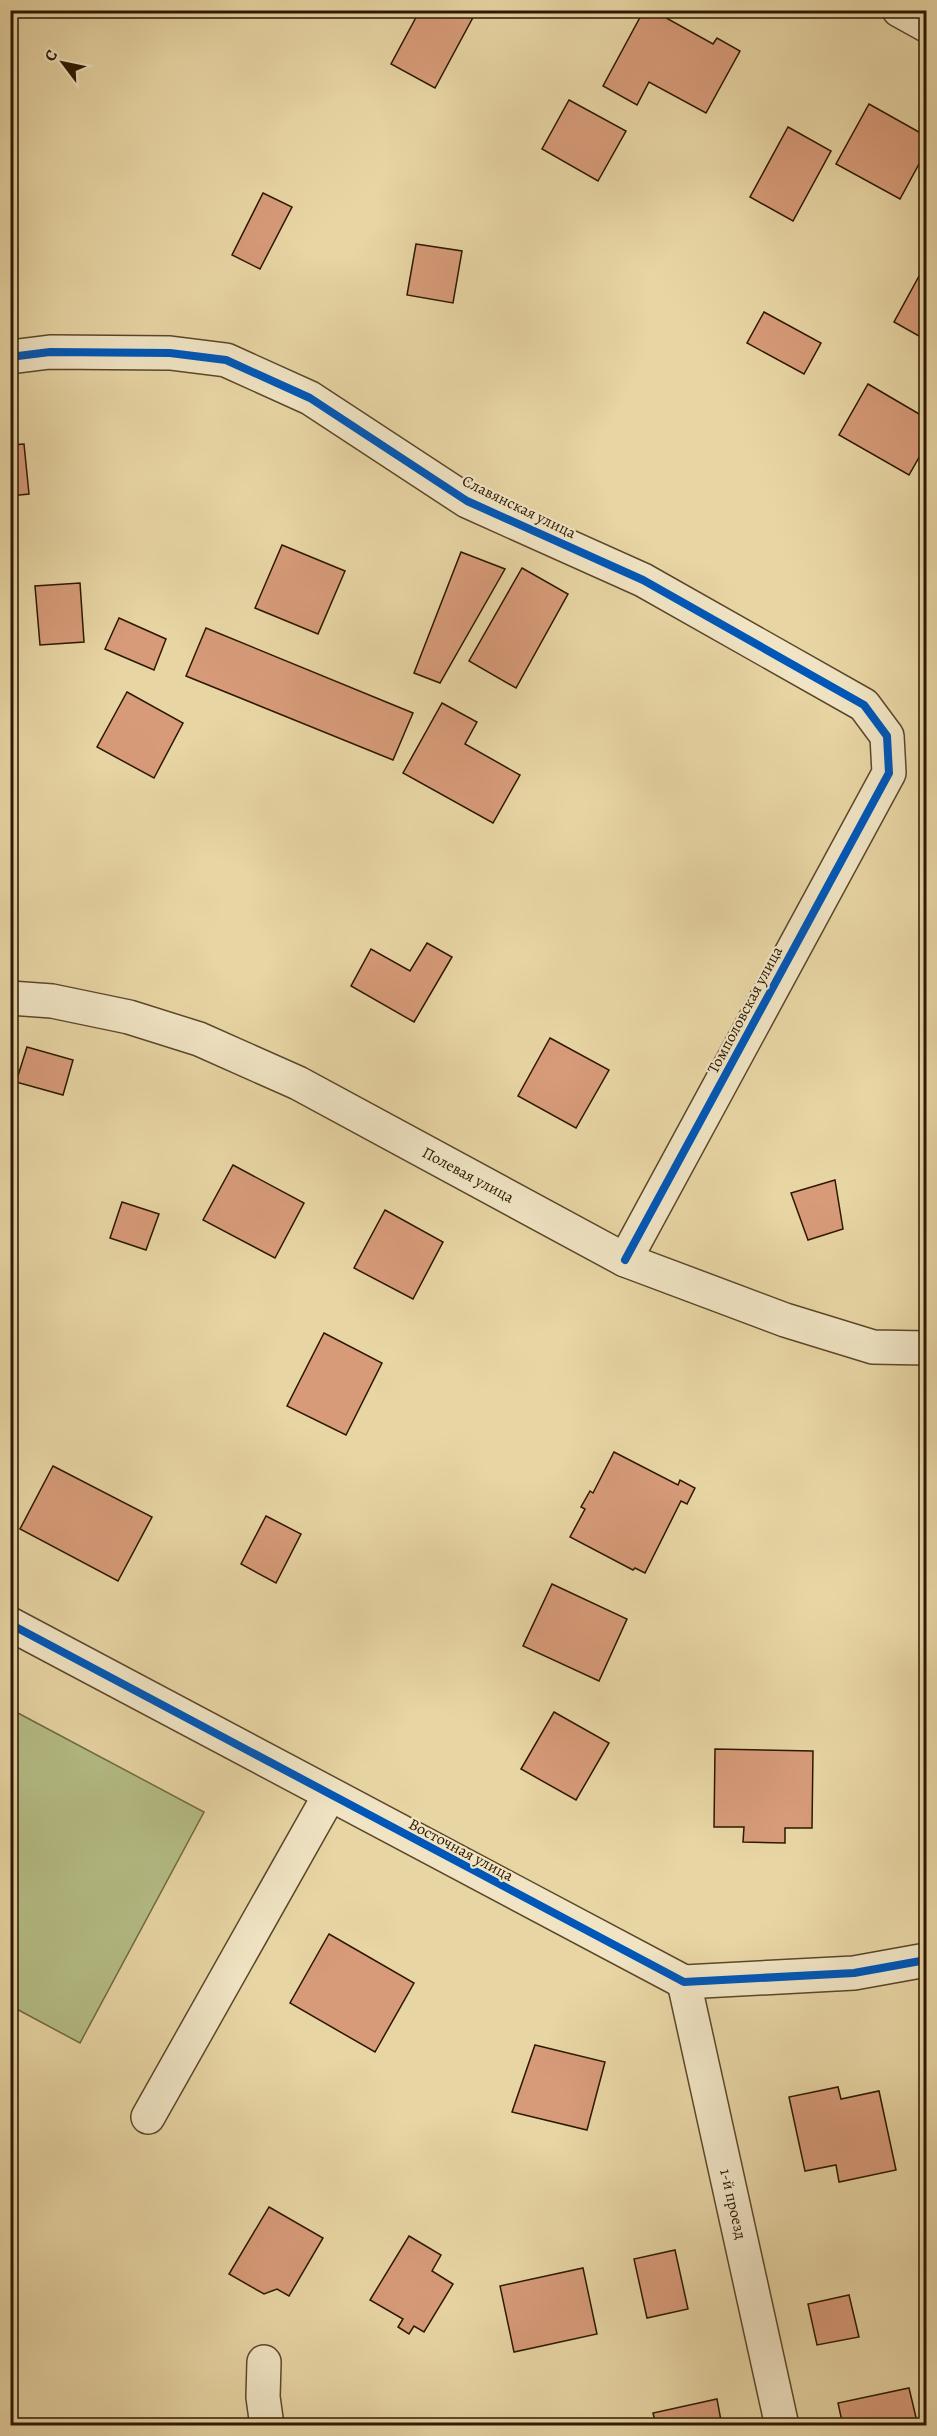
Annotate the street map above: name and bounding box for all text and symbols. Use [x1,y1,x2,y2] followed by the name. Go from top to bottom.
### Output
[33,33,93,93] north arrow
[39,45,63,66] text: С
[458,470,580,544] street label: Славянская улица
[702,942,788,1078] street label: Томполовская улица
[418,1142,518,1209] street label: Полевая улица
[405,1813,518,1887] street label: Восточная улица
[714,2167,752,2242] street label: 1-й проезд

